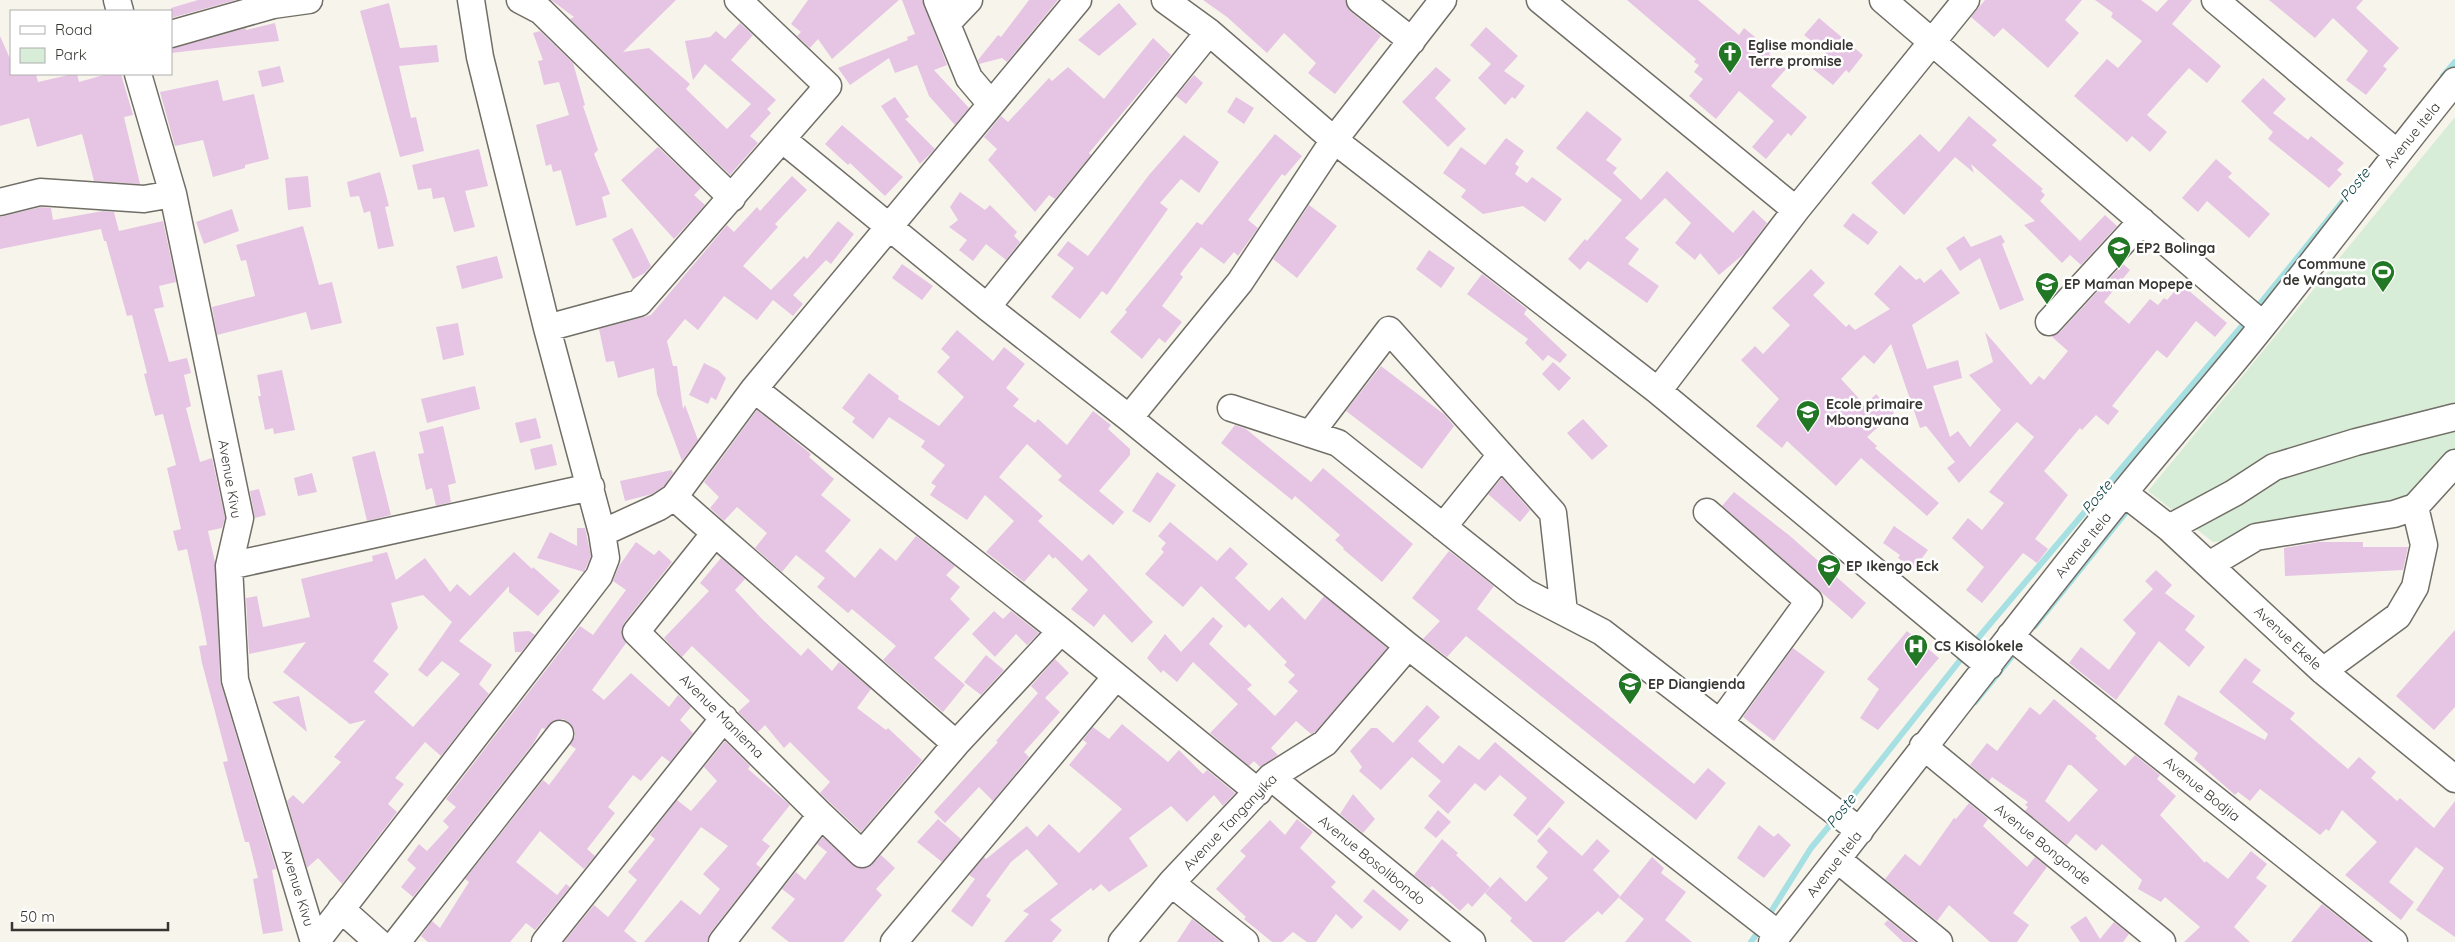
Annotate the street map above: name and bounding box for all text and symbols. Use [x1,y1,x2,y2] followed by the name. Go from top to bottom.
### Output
[10,10,172,75] legend
[55,20,92,39] text: Road
[1748,36,1854,70] place label: Eglise mondiale Terre promise
[1717,40,1743,74] church icon: Eglise mondiale Terre promise
[55,45,87,64] text: Park
[2380,98,2444,172] street label: Avenue Itela
[2335,163,2374,206] water label: Poste
[2106,235,2132,269] school or university icon: EP2 Bolinga
[2136,239,2215,257] place label: EP2 Bolinga
[2283,255,2366,289] place label: Commune de Wangata
[2370,259,2396,293] sports icon: Commune de Wangata
[2034,271,2060,305] school or university icon: EP Maman Mopepe
[2064,275,2193,293] place label: EP Maman Mopepe
[1826,395,1923,429] place label: Ecole primaire Mbongwana
[1795,399,1821,433] school or university icon: Ecole primaire Mbongwana
[214,438,246,520] street label: Avenue Kivu
[2077,475,2117,517] water label: Poste
[2051,508,2115,582] street label: Avenue Itela
[1816,553,1842,587] school or university icon: EP Ikengo Eck
[1846,557,1939,575] place label: EP Ikengo Eck
[2251,602,2326,674] street label: Avenue Ekele
[1903,633,1929,667] hospital icon: CS Kisolokele
[1934,637,2023,655] place label: CS Kisolokele
[676,670,768,762] street label: Avenue Maniema
[1617,671,1643,705] school or university icon: EP Diangienda
[1648,675,1745,693] place label: EP Diangienda
[2160,753,2244,825] street label: Avenue Bodjia
[1179,770,1281,874] street label: Avenue Tanganyika
[1821,789,1860,832] water label: Poste
[1991,800,2095,888] street label: Avenue Bongonde
[1315,811,1429,909] street label: Avenue Bosolibondo
[1802,827,1866,901] street label: Avenue Itela
[278,847,318,929] street label: Avenue Kivu
[12,900,169,932] scale bar
[20,907,55,926] text: 50 m

